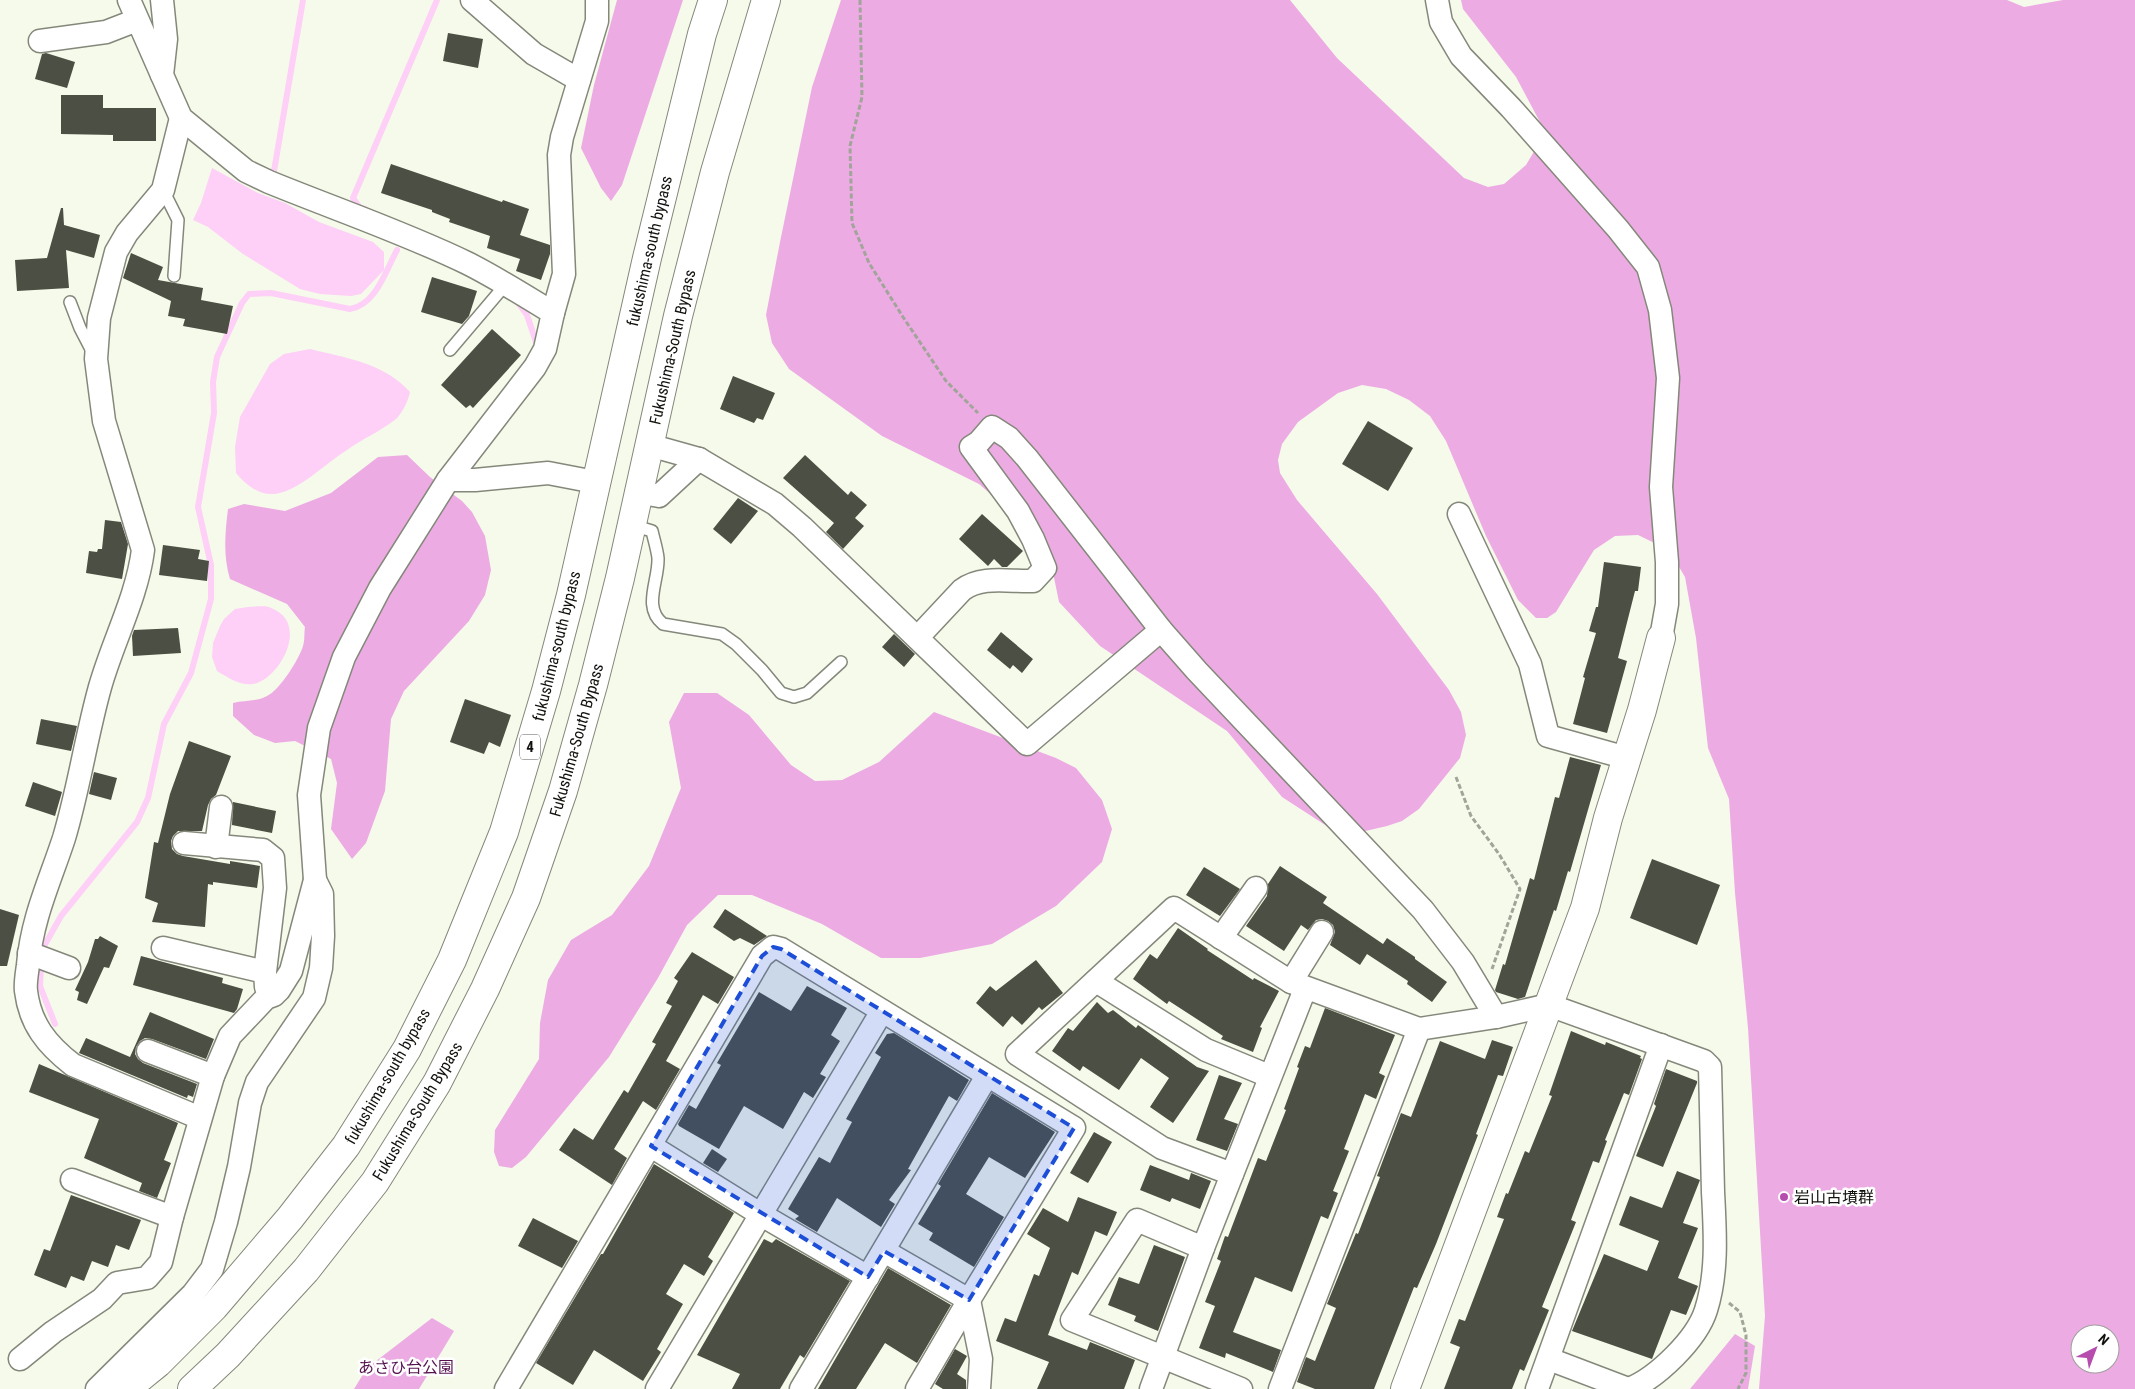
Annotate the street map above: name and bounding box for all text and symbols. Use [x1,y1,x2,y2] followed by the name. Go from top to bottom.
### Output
[623,174,676,328] street label: fukushima-south bypass
[645,268,700,426] street label: Fukushima-South Bypass
[529,569,584,723] street label: fukushima-south bypass
[546,661,607,819] street label: Fukushima-South Bypass
[520,734,540,760] road number: 4
[341,1005,434,1148] street label: fukushima-south bypass
[369,1039,466,1184] street label: Fukushima-South Bypass
[1794,1188,1874,1207] place label: 岩山古墳群
[1778,1191,1790,1203] marker: 岩山古墳群
[2070,1324,2120,1374] north arrow
[2095,1331,2112,1348] text: N
[358,1358,454,1377] park label: あさひ台公園

